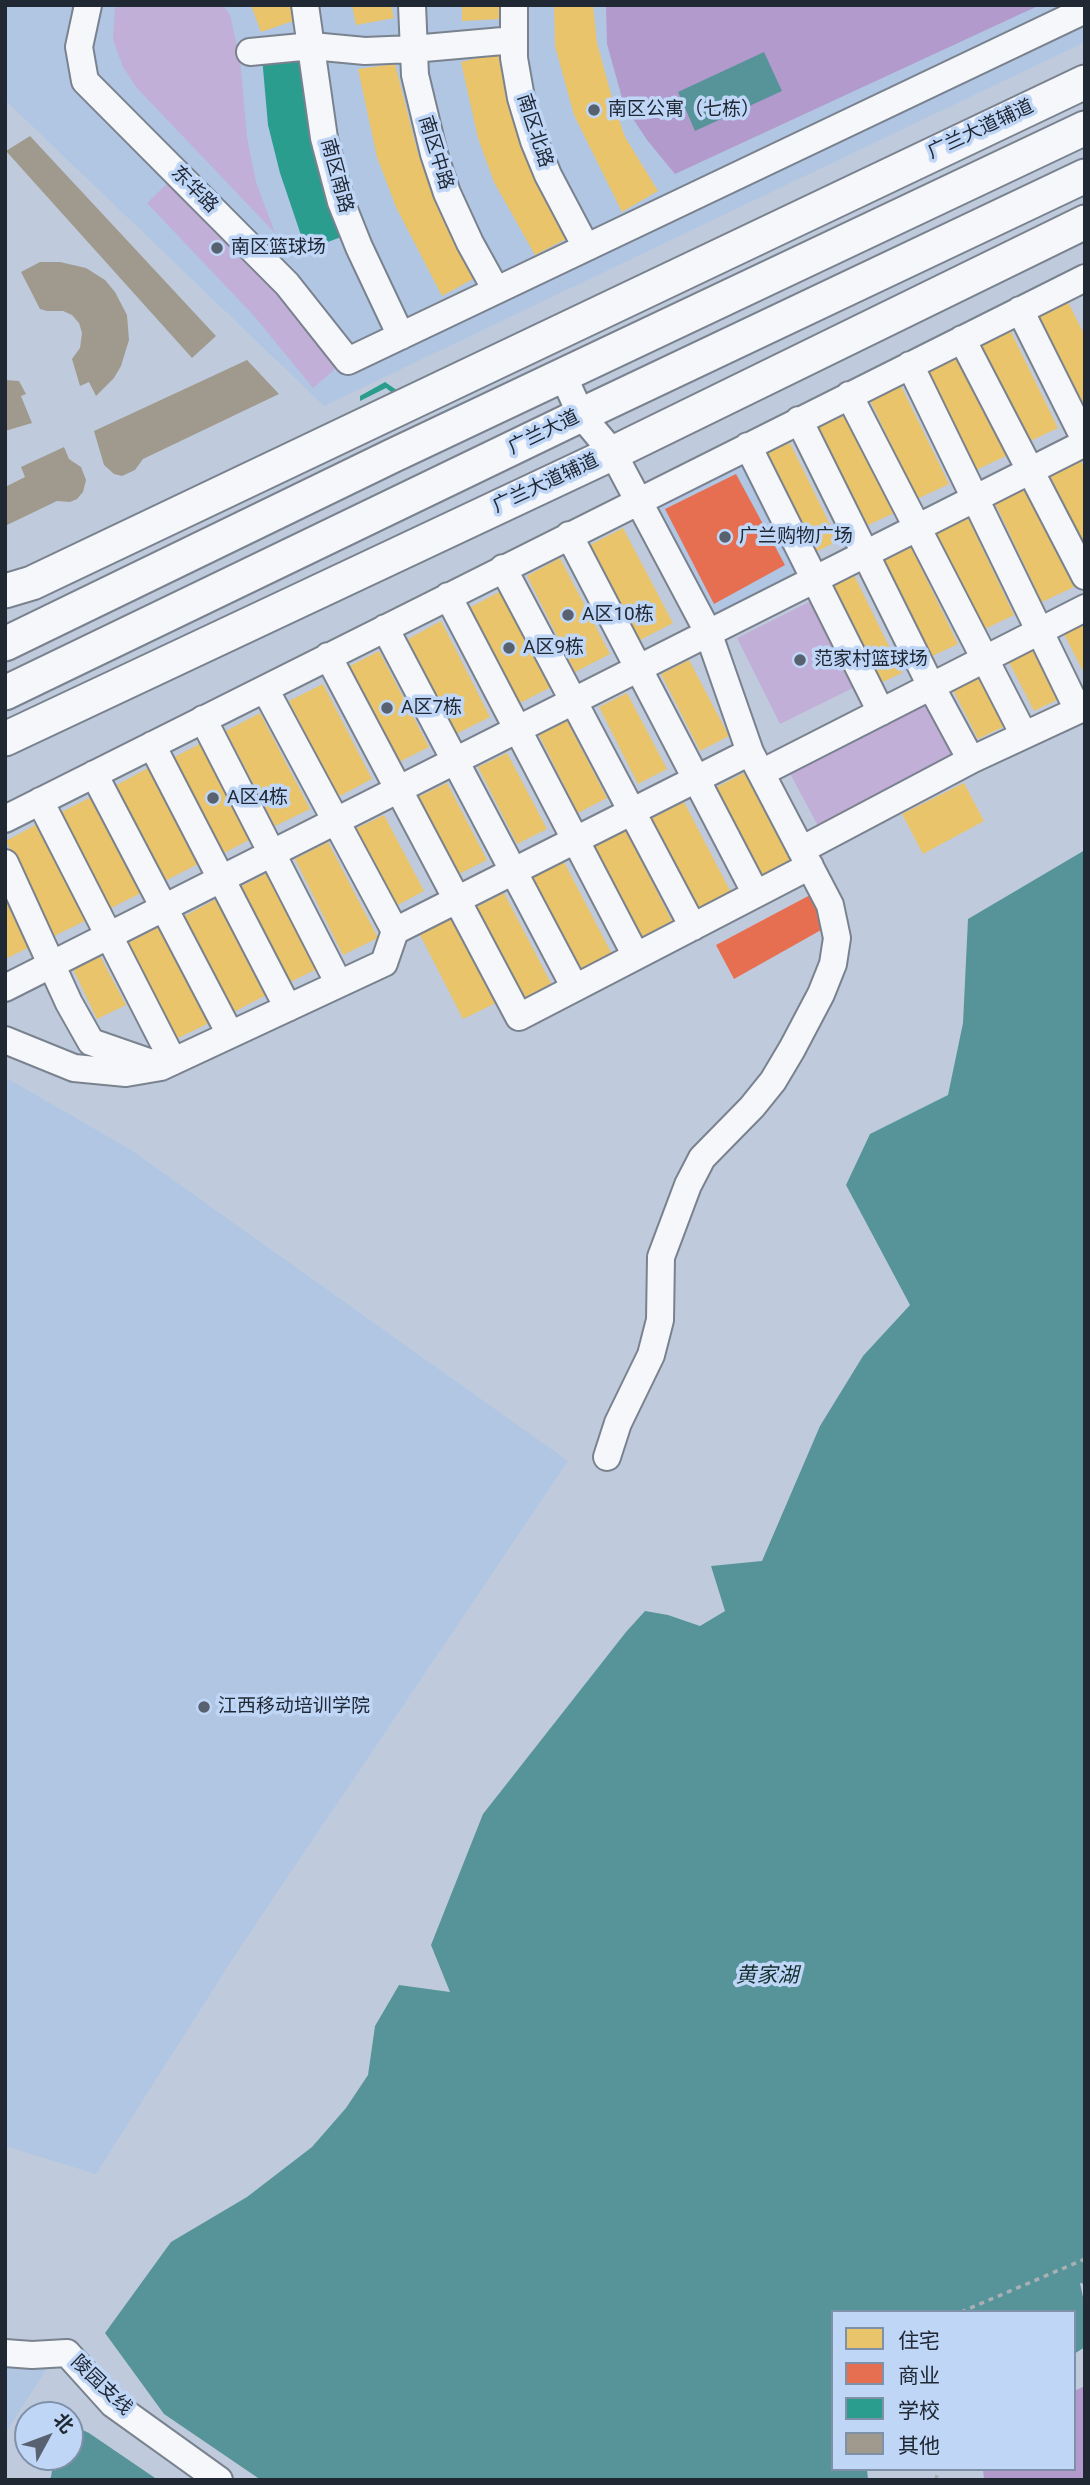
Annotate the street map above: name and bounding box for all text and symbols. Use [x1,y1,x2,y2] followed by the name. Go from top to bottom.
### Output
[511,91,557,171] street label: 南区北路
[925,96,1037,164] street label: 广兰大道辅道
[608,99,760,121] place label: 南区公寓（七栋）
[586,102,602,118] marker: 南区公寓（七栋）
[413,113,457,193] street label: 南区中路
[315,136,357,216] street label: 南区南路
[166,162,222,218] street label: 东华路
[231,237,326,259] place label: 南区篮球场
[209,240,225,256] marker: 南区篮球场
[505,406,583,460] street label: 广兰大道
[490,450,602,518] street label: 广兰大道辅道
[739,526,853,548] place label: 广兰购物广场
[717,529,733,545] marker: 广兰购物广场
[582,604,654,626] place label: A区10栋
[560,607,576,623] marker: A区10栋
[523,637,584,659] place label: A区9栋
[501,640,517,656] marker: A区9栋
[814,649,928,671] place label: 范家村篮球场
[792,652,808,668] marker: 范家村篮球场
[401,697,462,719] place label: A区7栋
[379,700,395,716] marker: A区7栋
[227,787,288,809] place label: A区4栋
[205,790,221,806] marker: A区4栋
[218,1696,370,1718] place label: 江西移动培训学院
[196,1699,212,1715] marker: 江西移动培训学院
[736,1964,798,1990] water label: 黄家湖
[831,2310,1076,2471] legend
[898,2329,940,2353] text: 住宅
[66,2351,136,2421] street label: 陵园支线
[898,2364,940,2388] text: 商业
[898,2399,940,2423] text: 学校
[14,2401,84,2471] north arrow
[49,2408,79,2438] text: 北
[898,2434,940,2458] text: 其他

